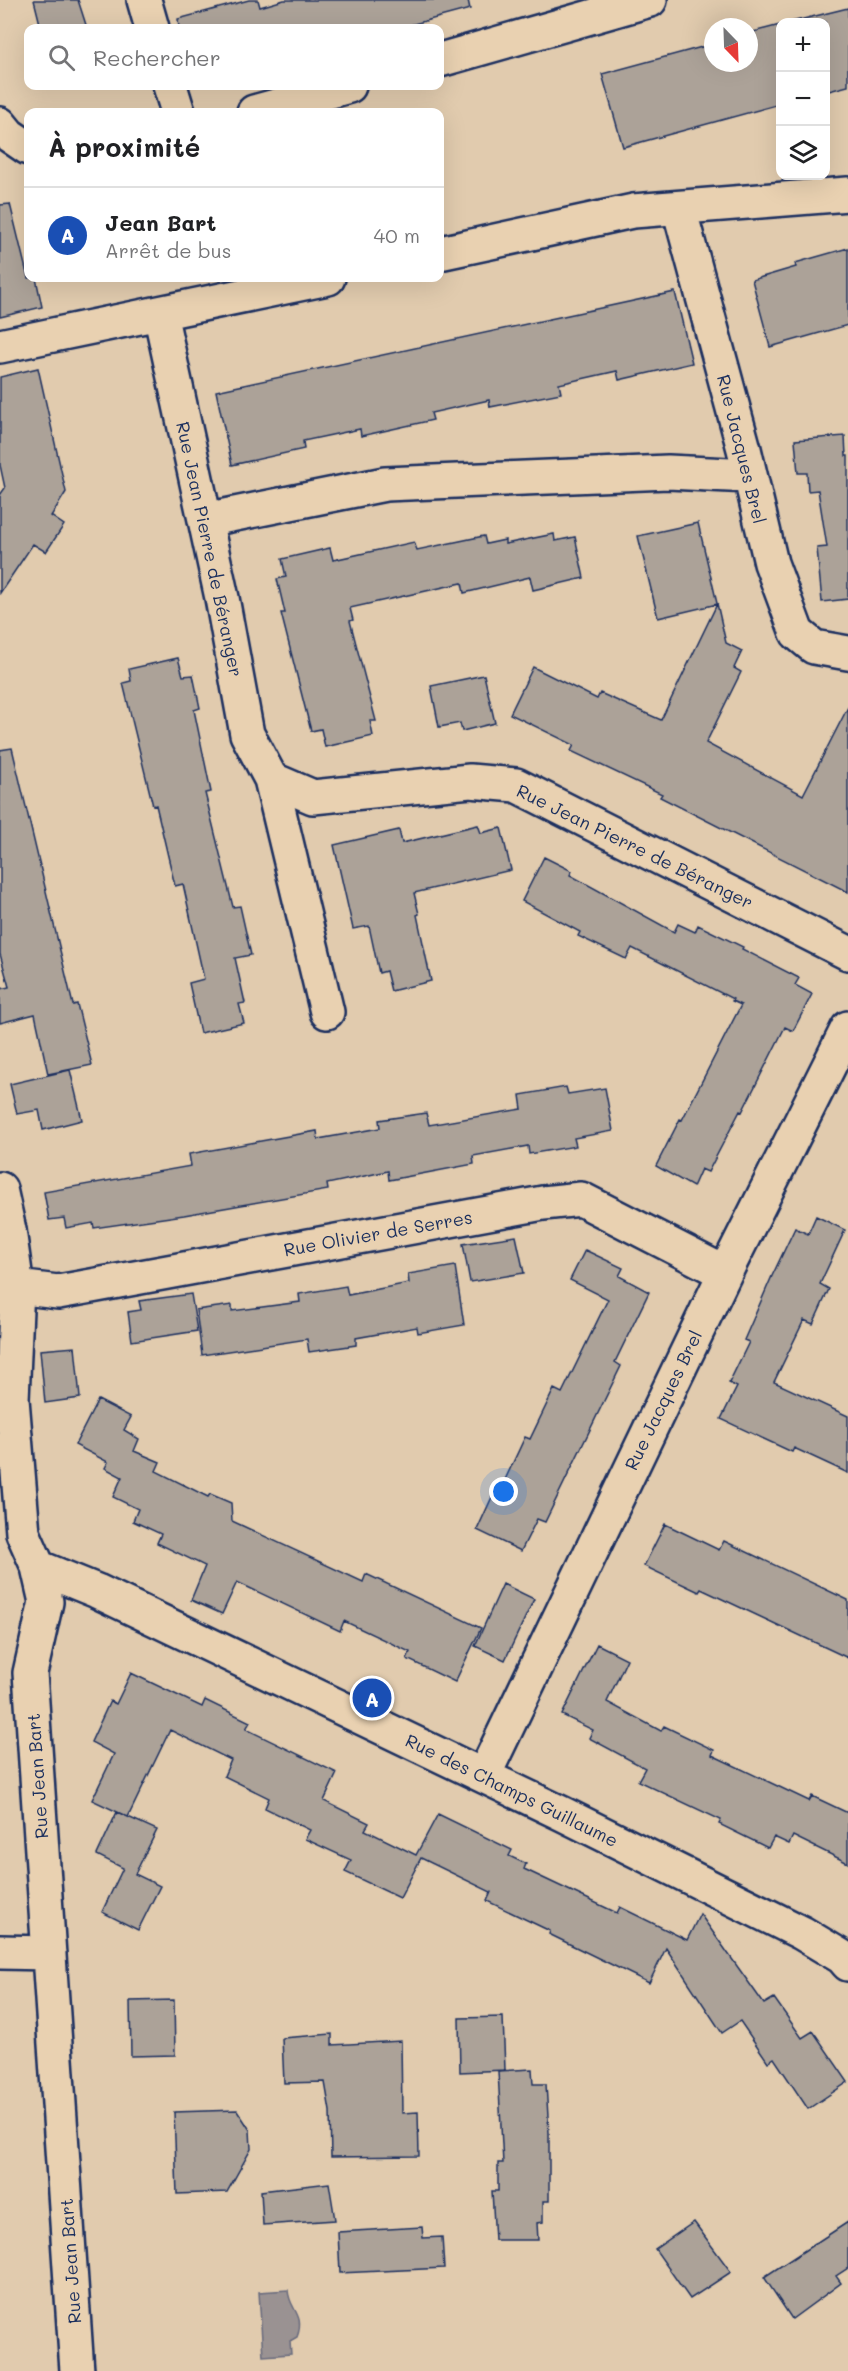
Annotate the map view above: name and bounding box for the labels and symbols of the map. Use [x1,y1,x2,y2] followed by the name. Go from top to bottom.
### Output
[704,18,758,72] north arrow
[712,372,772,526] street label: Rue Jacques Brel
[171,419,249,679] street label: Rue Jean Pierre de Béranger
[513,778,757,914] street label: Rue Jean Pierre de Béranger
[282,1205,474,1261] street label: Rue Olivier de Serres
[619,1326,707,1474] street label: Rue Jacques Brel
[489,1477,518,1506] your location
[352,1676,392,1720] pin: A
[21,1713,53,1839] street label: Rue Jean Bart
[402,1728,622,1852] street label: Rue des Champs Guillaume
[54,2198,86,2324] street label: Rue Jean Bart

